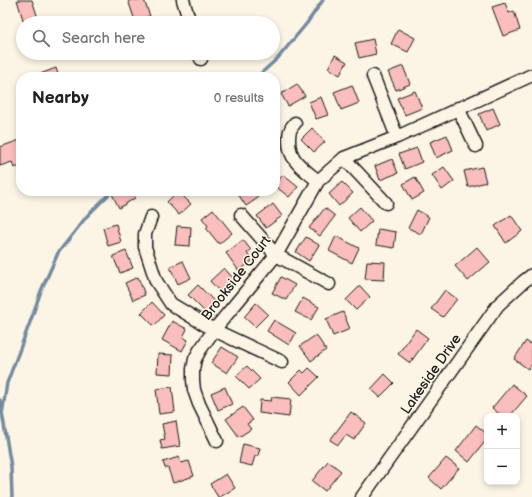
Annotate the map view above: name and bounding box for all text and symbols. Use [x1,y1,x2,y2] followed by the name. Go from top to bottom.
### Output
[16,16,280,60] search box
[30,27,52,49] icon: search
[62,29,145,48] text: Search here
[32,88,89,108] text: Nearby
[214,90,264,106] text: 0 results
[198,232,275,324] street label: Brookside Court
[397,331,465,417] street label: Lakeside Drive
[484,413,520,485] map controls
[484,413,520,449] button: +
[484,449,520,485] button: −

